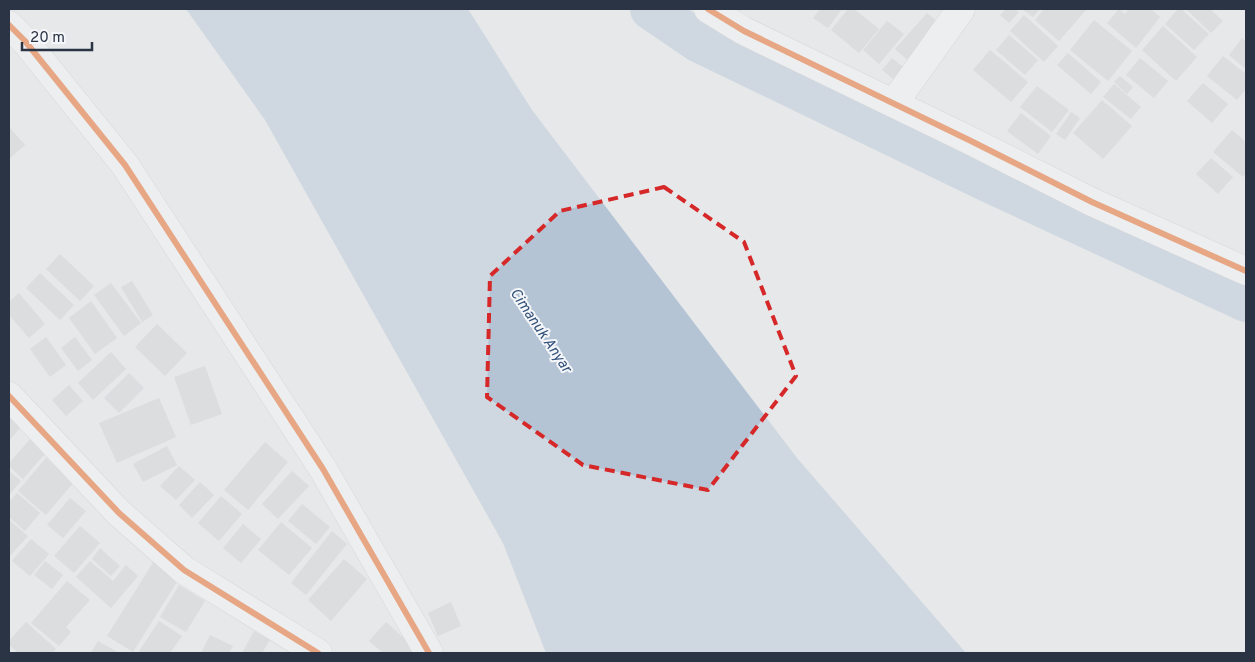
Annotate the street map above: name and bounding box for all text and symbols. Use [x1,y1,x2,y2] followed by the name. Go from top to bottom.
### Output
[22,20,92,52] scale bar
[30,29,65,48] text: 20 m
[505,285,576,378] water label: Cimanuk Anyar

